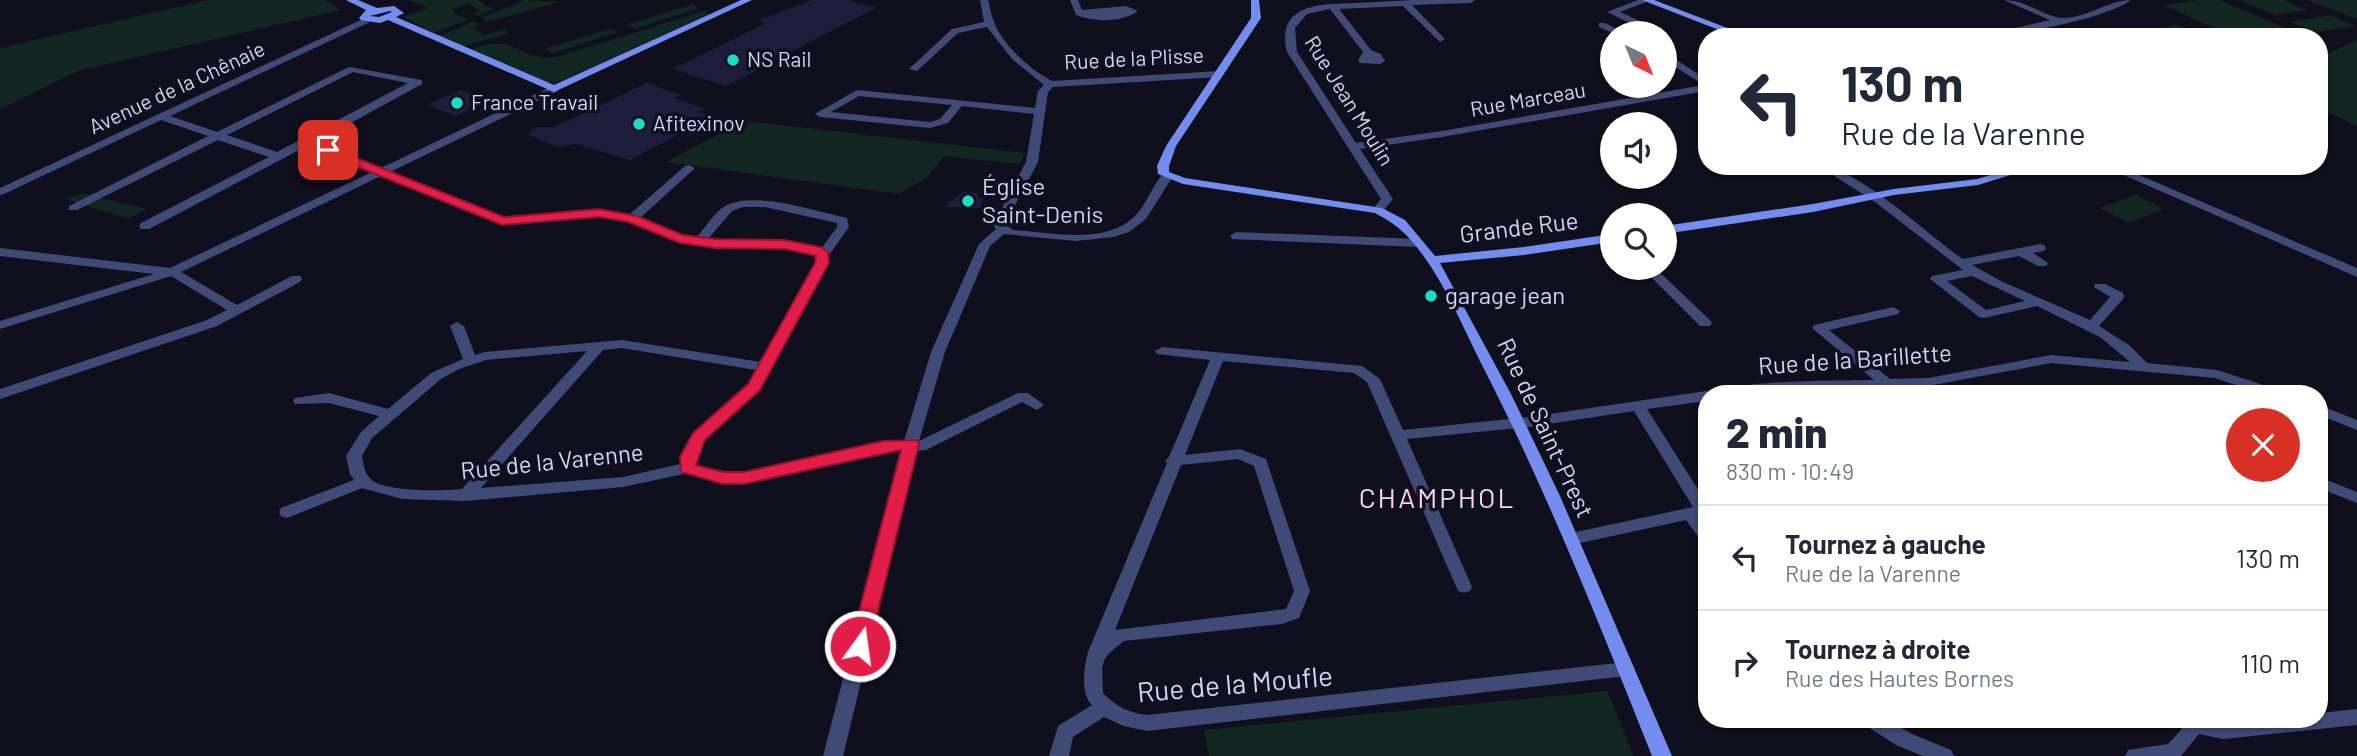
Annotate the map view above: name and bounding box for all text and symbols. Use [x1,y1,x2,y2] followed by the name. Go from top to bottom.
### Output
[1600,21,1676,98] north arrow
[1600,21,1677,280] map controls
[1300,31,1400,170] street label: Rue Jean Moulin
[84,35,268,138] street label: Avenue de la Chênaie
[1063,41,1204,74] street label: Rue de la Plisse
[747,46,811,71] place label: NS Rail
[725,52,741,68] marker: NS Rail
[1841,53,1963,112] text: 130 m
[1726,56,1817,147] icon: left
[1468,76,1587,121] street label: Rue Marceau
[471,89,598,114] place label: France Travail
[449,95,465,111] marker: France Travail
[653,110,744,135] place label: Afitexinov
[1600,112,1677,189] button: sound
[1841,113,2086,151] text: Rue de la Varenne
[631,116,647,132] marker: Afitexinov
[298,120,358,180] pin
[309,131,347,169] icon: arrive
[982,171,1103,228] place label: Église Saint-Denis
[960,193,976,209] marker: Église Saint-Denis
[1600,203,1677,280] button: search
[1458,205,1580,248] street label: Grande Rue
[1445,280,1565,309] place label: garage jean
[1423,288,1439,304] marker: garage jean
[1492,333,1601,522] street label: Rue de Saint-Prest
[1757,337,1953,380] street label: Rue de la Barillette
[1726,406,1827,456] text: 2 min
[2226,408,2300,482] button: close
[459,436,645,485] street label: Rue de la Varenne
[1726,457,1854,485] text: 830 m · 10:49
[1359,480,1515,514] district label: CHAMPHOL
[1785,528,1986,559] text: Tournez à gauche
[1726,539,1764,577] icon: left
[2236,542,2300,573] text: 130 m
[1785,559,1961,587] text: Rue de la Varenne
[823,609,897,683] position arrow
[1785,633,1970,664] text: Tournez à droite
[1726,644,1764,682] icon: right
[2240,647,2300,678] text: 110 m
[1136,658,1334,709] street label: Rue de la Moufle
[1785,664,2014,692] text: Rue des Hautes Bornes

